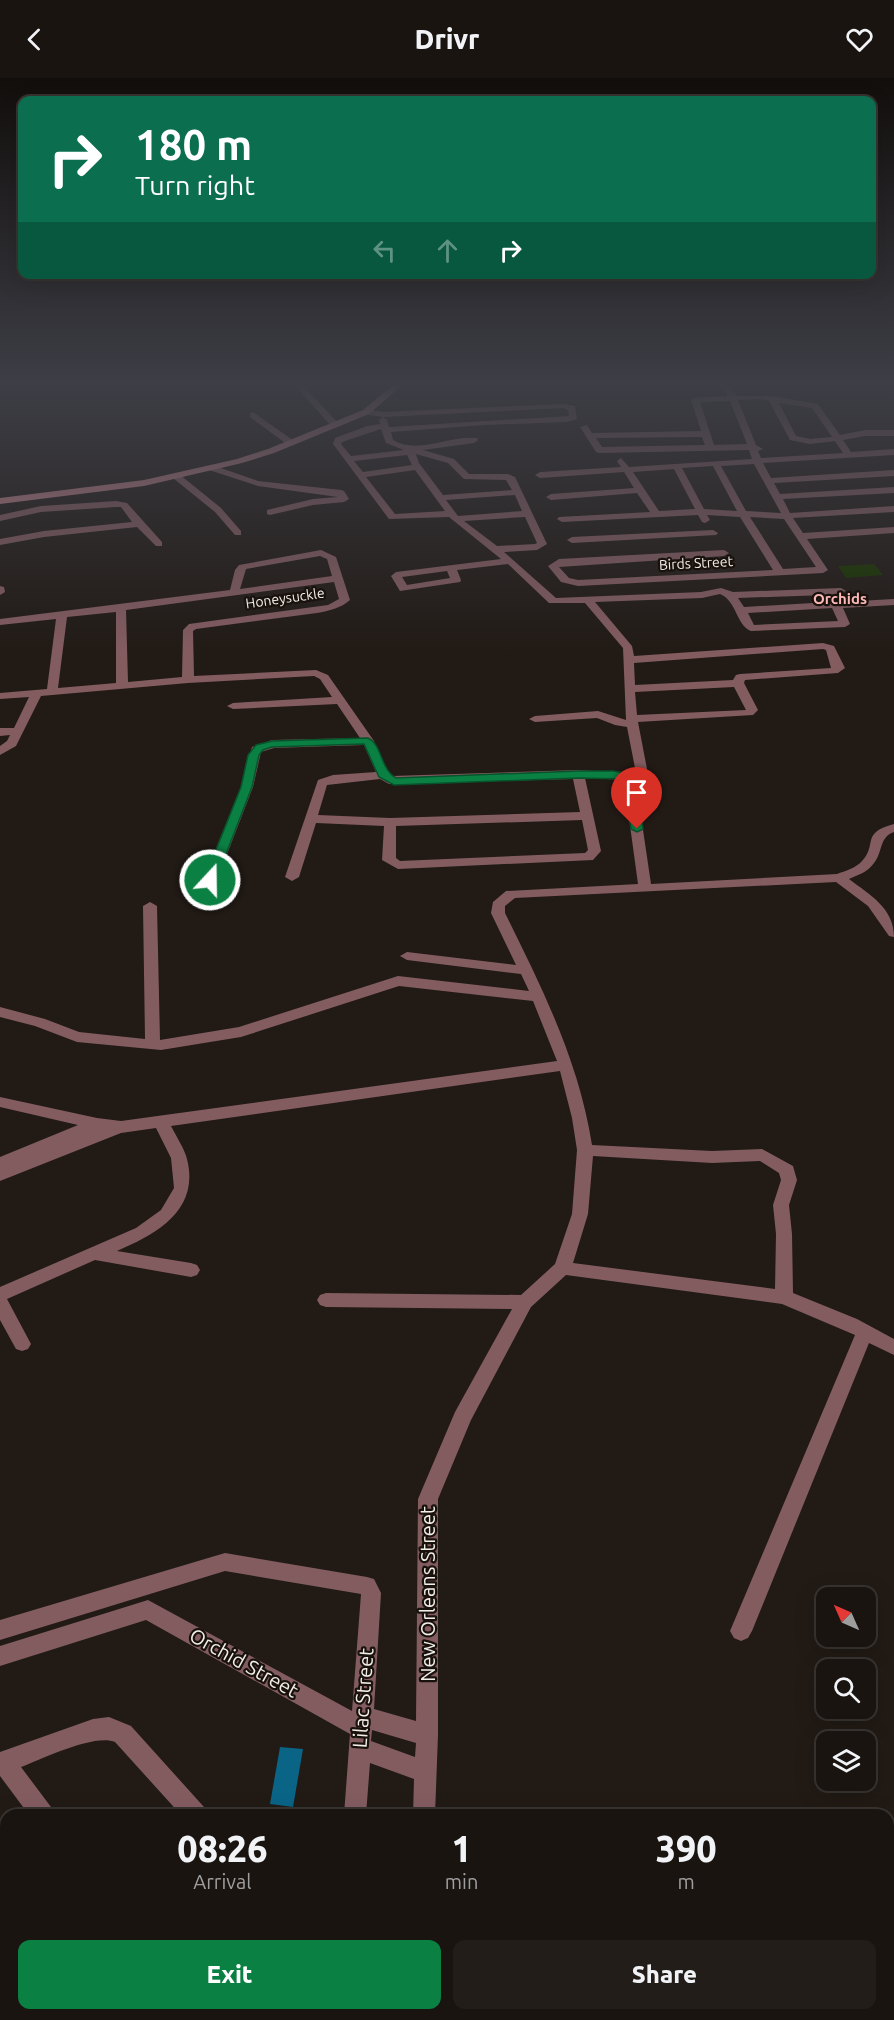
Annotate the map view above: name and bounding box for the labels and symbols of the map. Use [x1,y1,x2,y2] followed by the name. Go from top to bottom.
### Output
[659,553,734,573] street label: Birds Street
[245,585,325,611] street label: Honeysuckle
[813,590,867,607] district label: Orchids
[611,767,662,829] pin
[178,848,242,912] position arrow
[416,1506,439,1682] street label: New Orleans Street
[816,1587,876,1647] north arrow
[186,1623,303,1702] street label: Orchid Street
[348,1647,377,1749] street label: Lilac Street

